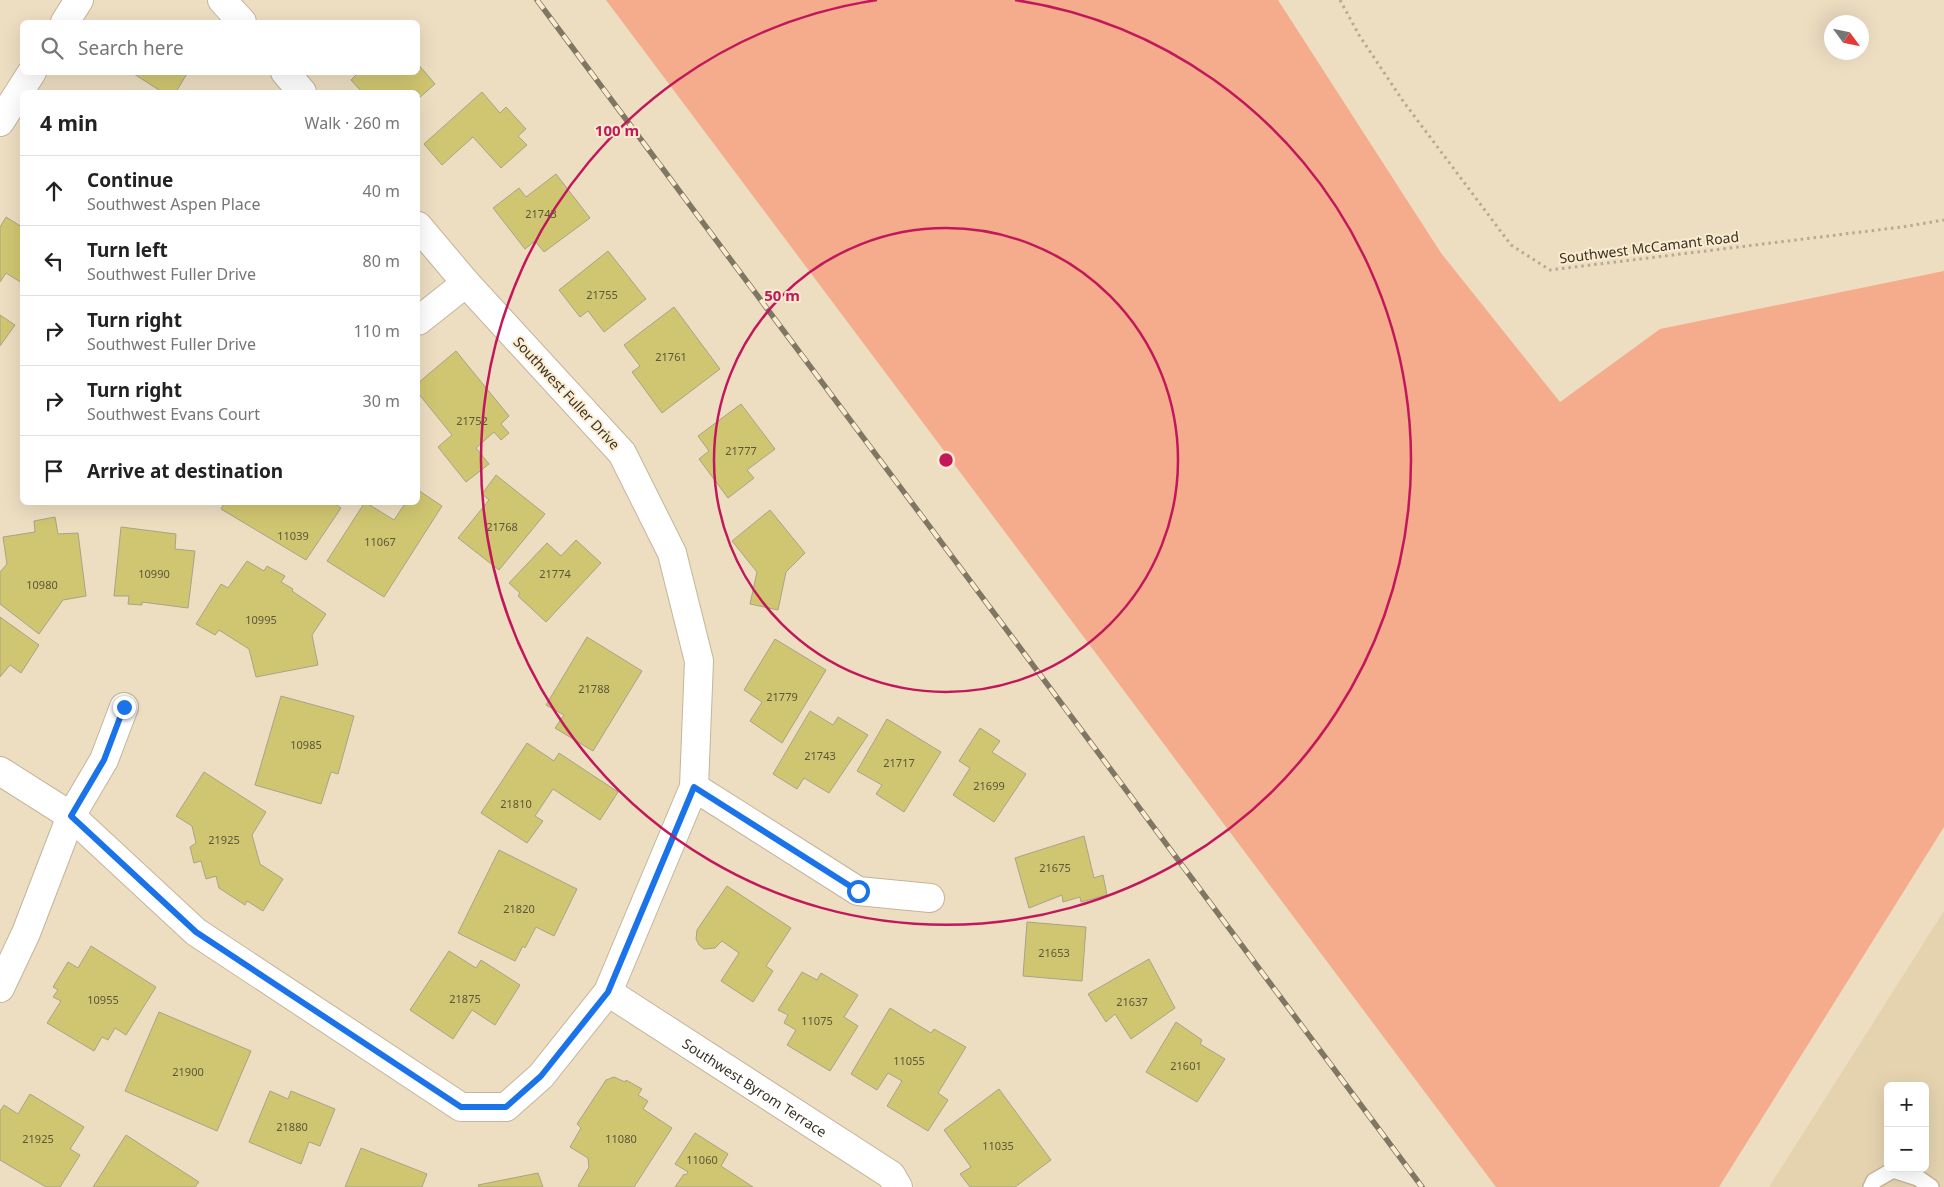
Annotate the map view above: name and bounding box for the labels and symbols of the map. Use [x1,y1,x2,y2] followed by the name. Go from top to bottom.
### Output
[1824,15,1869,60] north arrow
[595,120,639,140] text: 100 m
[525,206,557,221] house number: 21743
[1558,227,1740,267] street label: Southwest McCamant Road
[764,285,800,305] text: 50 m
[586,287,618,302] house number: 21755
[510,332,624,454] street label: Southwest Fuller Drive
[655,349,687,364] house number: 21761
[456,413,488,428] house number: 21752
[725,443,757,458] house number: 21777
[937,451,955,469] centre of rings
[486,519,518,534] house number: 21768
[277,528,309,543] house number: 11039
[364,534,396,549] house number: 11067
[138,566,170,581] house number: 10990
[539,566,571,581] house number: 21774
[26,577,58,592] house number: 10980
[245,612,277,627] house number: 10995
[578,681,610,696] house number: 21788
[766,689,798,704] house number: 21779
[113,696,136,719] route end
[290,737,322,752] house number: 10985
[804,748,836,763] house number: 21743
[883,755,915,770] house number: 21717
[973,778,1005,793] house number: 21699
[500,796,532,811] house number: 21810
[208,832,240,847] house number: 21925
[1039,860,1071,875] house number: 21675
[847,880,870,903] route start
[503,901,535,916] house number: 21820
[1038,945,1070,960] house number: 21653
[449,991,481,1006] house number: 21875
[87,992,119,1007] house number: 10955
[1116,994,1148,1009] house number: 21637
[801,1013,833,1028] house number: 11075
[679,1033,831,1141] street label: Southwest Byrom Terrace
[893,1053,925,1068] house number: 11055
[1170,1058,1202,1073] house number: 21601
[172,1064,204,1079] house number: 21900
[276,1119,308,1134] house number: 21880
[22,1131,54,1146] house number: 21925
[605,1131,637,1146] house number: 11080
[982,1138,1014,1153] house number: 11035
[686,1152,718,1167] house number: 11060

